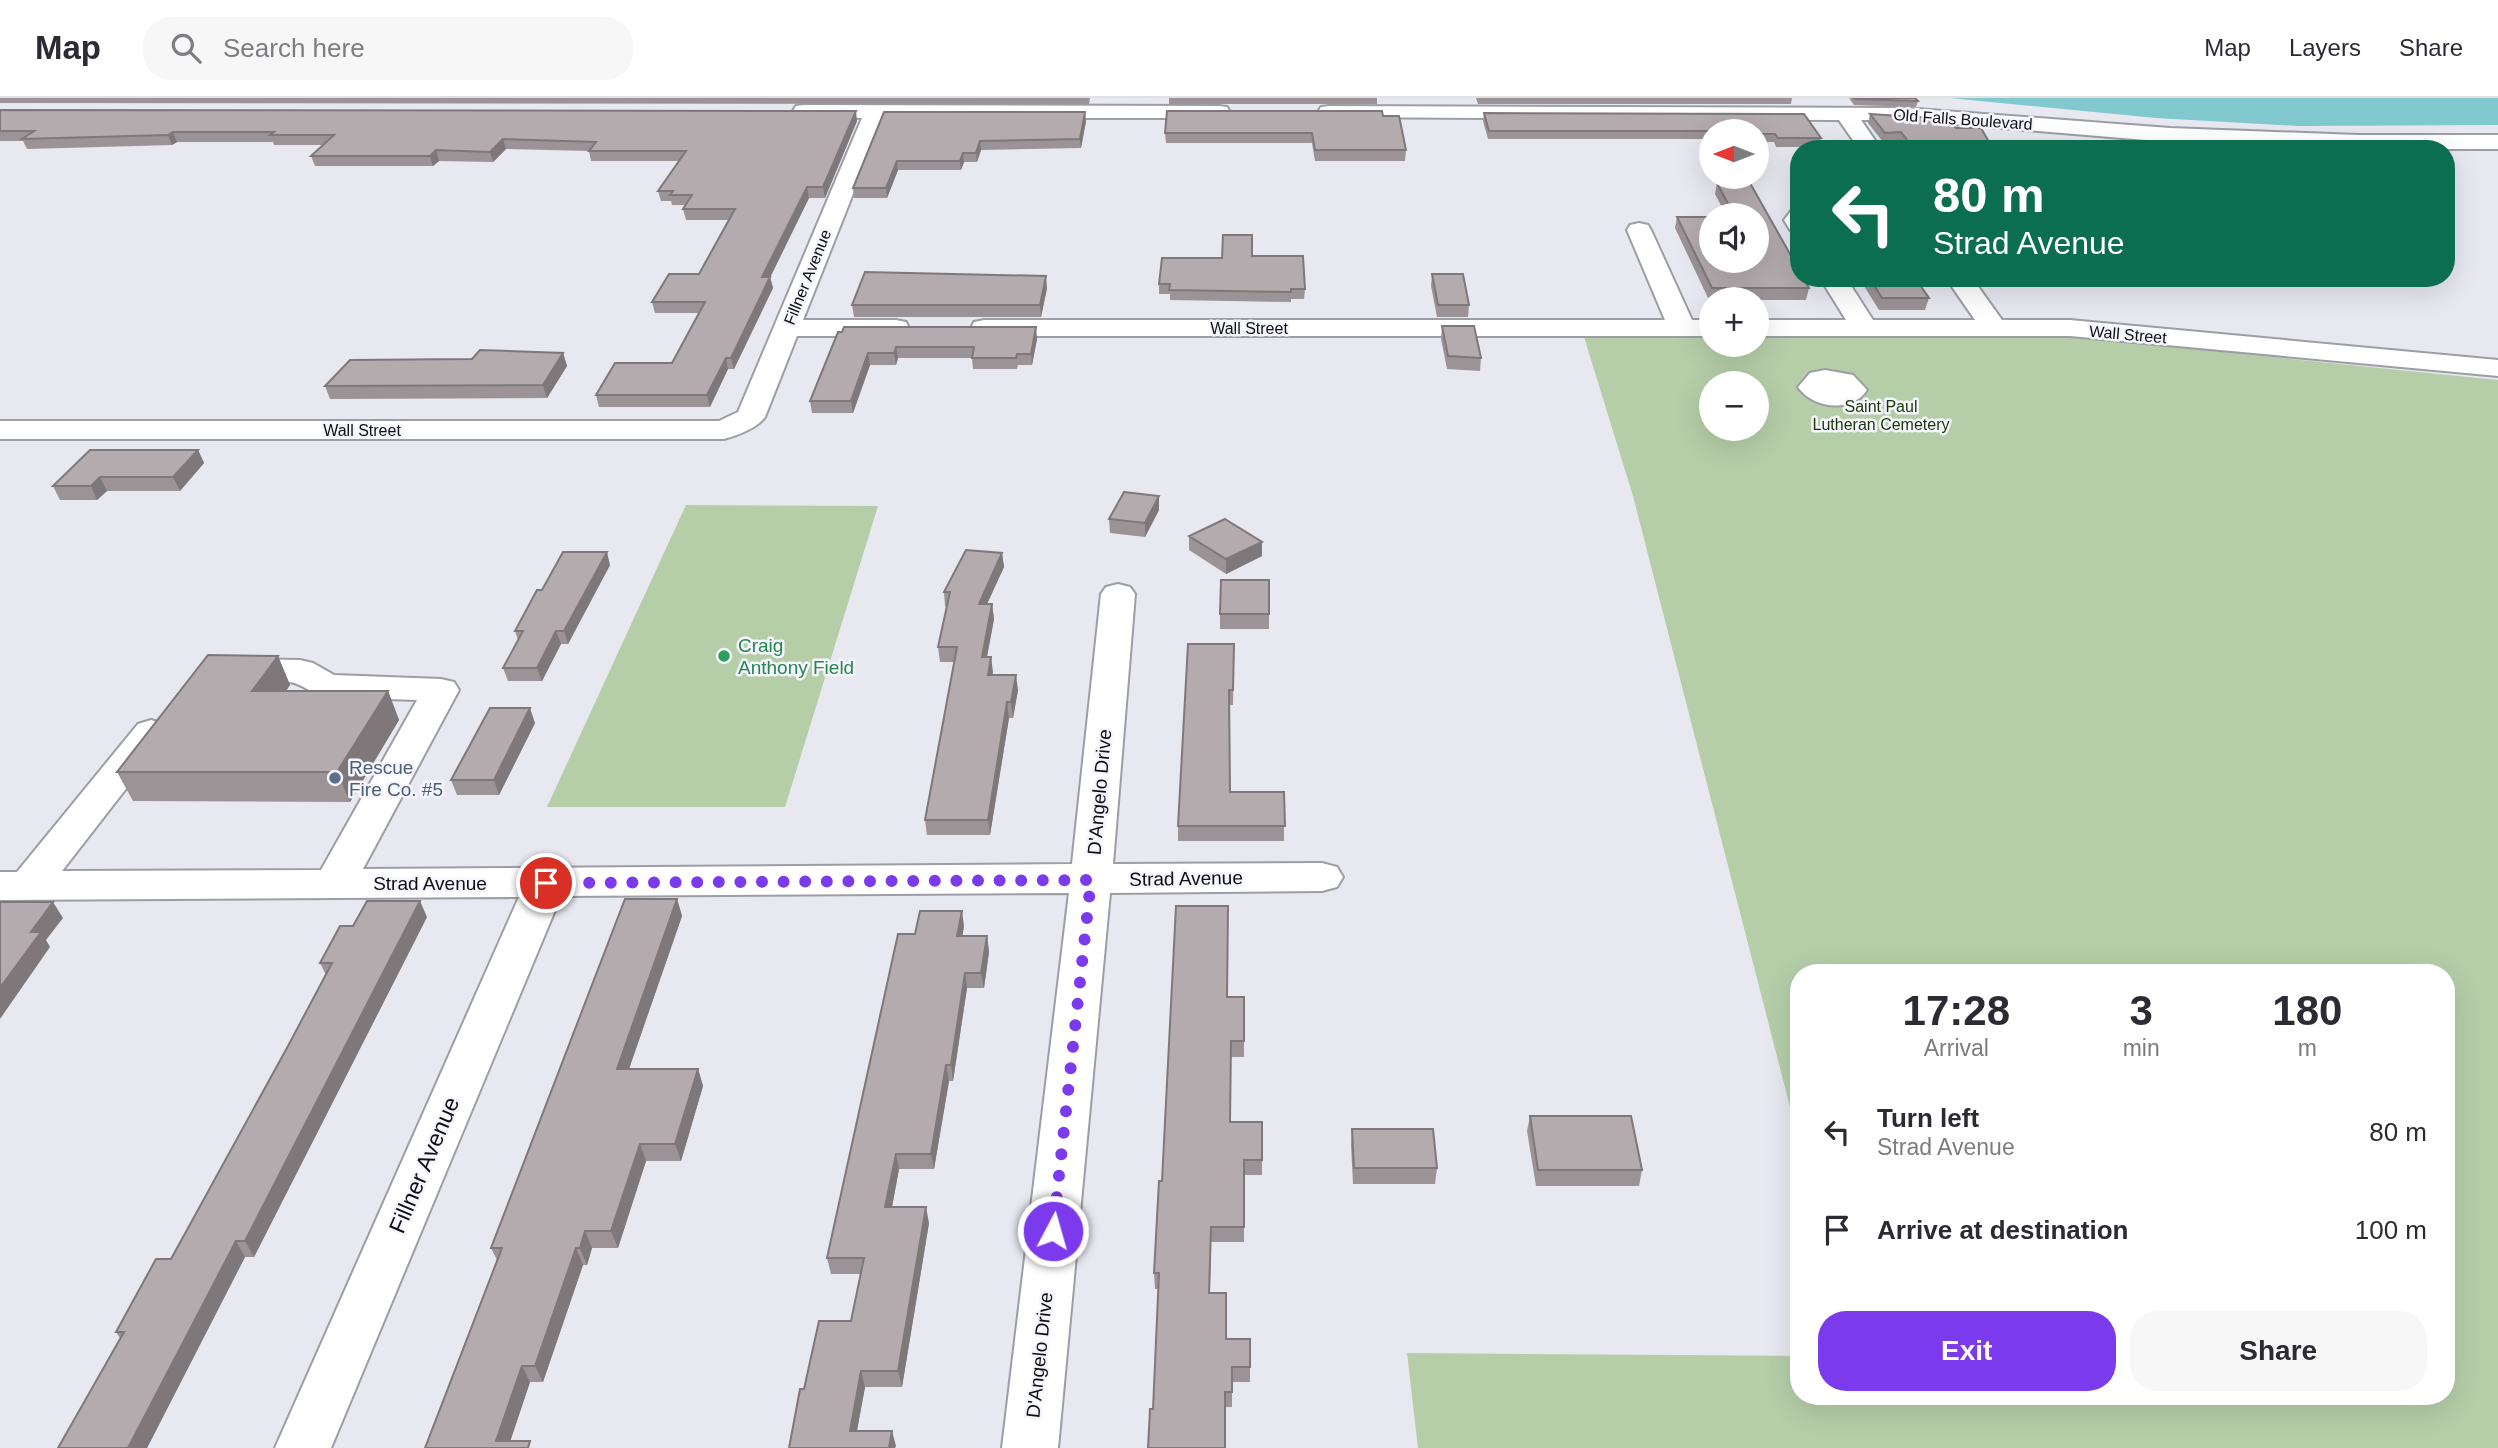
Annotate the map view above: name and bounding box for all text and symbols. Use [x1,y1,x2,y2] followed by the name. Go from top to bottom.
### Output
[143,17,633,80] search box
[35,29,101,66] text: Map
[167,29,205,67] icon: search
[223,33,365,63] text: Search here
[2204,34,2251,61] text: Map
[2289,34,2361,61] text: Layers
[2399,34,2463,61] text: Share
[1893,106,2033,133] street label: Old Falls Boulevard
[1699,119,1769,189] north arrow
[1699,119,1769,441] map controls
[1818,168,1909,259] icon: left
[1933,168,2045,222] text: 80 m
[1699,203,1769,273] button: sound
[1933,225,2125,261] text: Strad Avenue
[781,227,834,327] street label: Fillner Avenue
[1699,287,1769,357] button: +
[1210,320,1288,337] street label: Wall Street
[2089,323,2168,346] street label: Wall Street
[1699,371,1769,441] button: −
[1813,398,1949,433] park label: Saint Paul Lutheran Cemetery
[323,422,401,439] street label: Wall Street
[738,635,854,678] place label: Craig Anthony Field
[716,648,732,664] marker: Craig Anthony Field
[1084,728,1115,856] street label: D'Angelo Drive
[349,757,443,800] place label: Rescue Fire Co. #5
[327,770,343,786] marker: Rescue Fire Co. #5
[516,853,576,913] pin
[527,864,565,902] icon: arrive
[1129,867,1243,890] street label: Strad Avenue
[373,873,487,894] street label: Strad Avenue
[1903,987,2010,1034] text: 17:28
[2129,987,2153,1034] text: 3
[2272,987,2342,1034] text: 180
[1924,1035,1989,1061] text: Arrival
[2123,1035,2160,1061] text: min
[2298,1035,2317,1061] text: m
[384,1093,464,1237] street label: Fillner Avenue
[1877,1103,1979,1133] text: Turn left
[1818,1113,1856,1151] icon: left
[2369,1117,2427,1147] text: 80 m
[1877,1134,2015,1160] text: Strad Avenue
[1016,1194,1090,1268] position arrow
[1818,1211,1856,1249] icon: arrive
[1877,1215,2128,1245] text: Arrive at destination
[2355,1215,2427,1245] text: 100 m
[1022,1291,1057,1419] street label: D'Angelo Drive
[1818,1311,2116,1391] button: Exit
[2130,1311,2427,1391] button: Share

